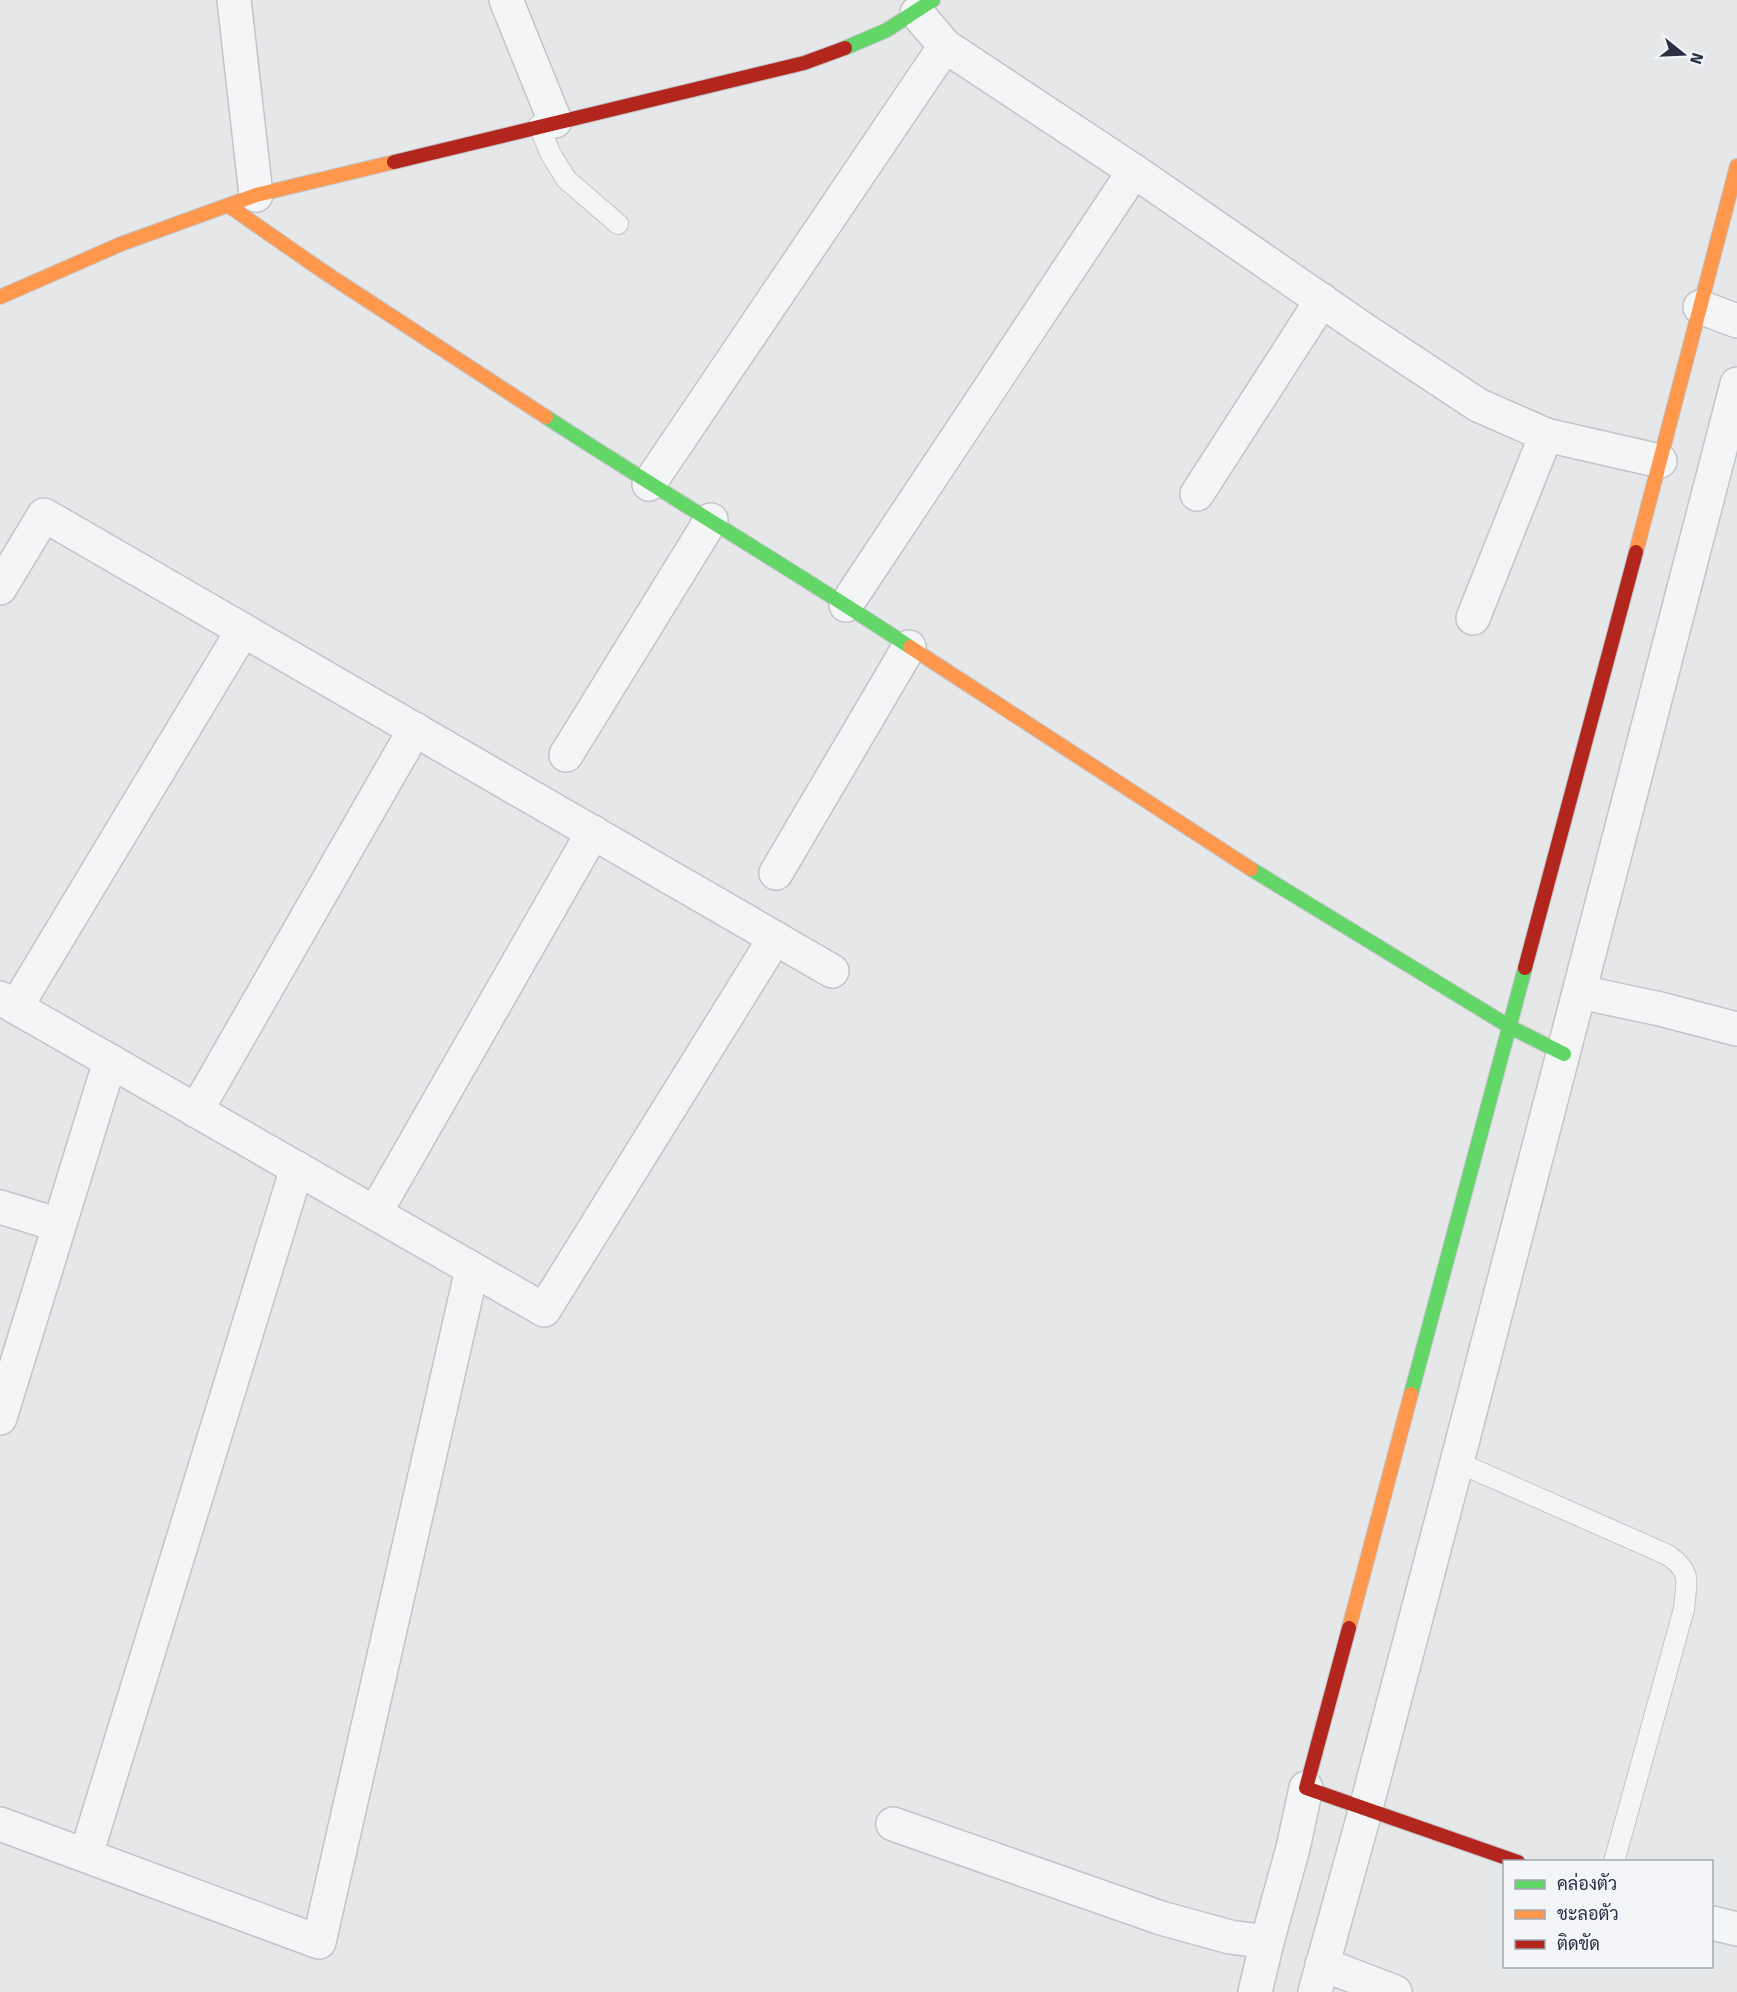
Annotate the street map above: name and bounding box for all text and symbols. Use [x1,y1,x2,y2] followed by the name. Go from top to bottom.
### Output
[1653,24,1713,84] north arrow
[1685,50,1708,67] text: N
[1503,1860,1713,1968] legend
[1557,1872,1617,1895] text: คล่องตัว
[1557,1903,1619,1925] text: ชะลอตัว
[1557,1933,1600,1955] text: ติดขัด

